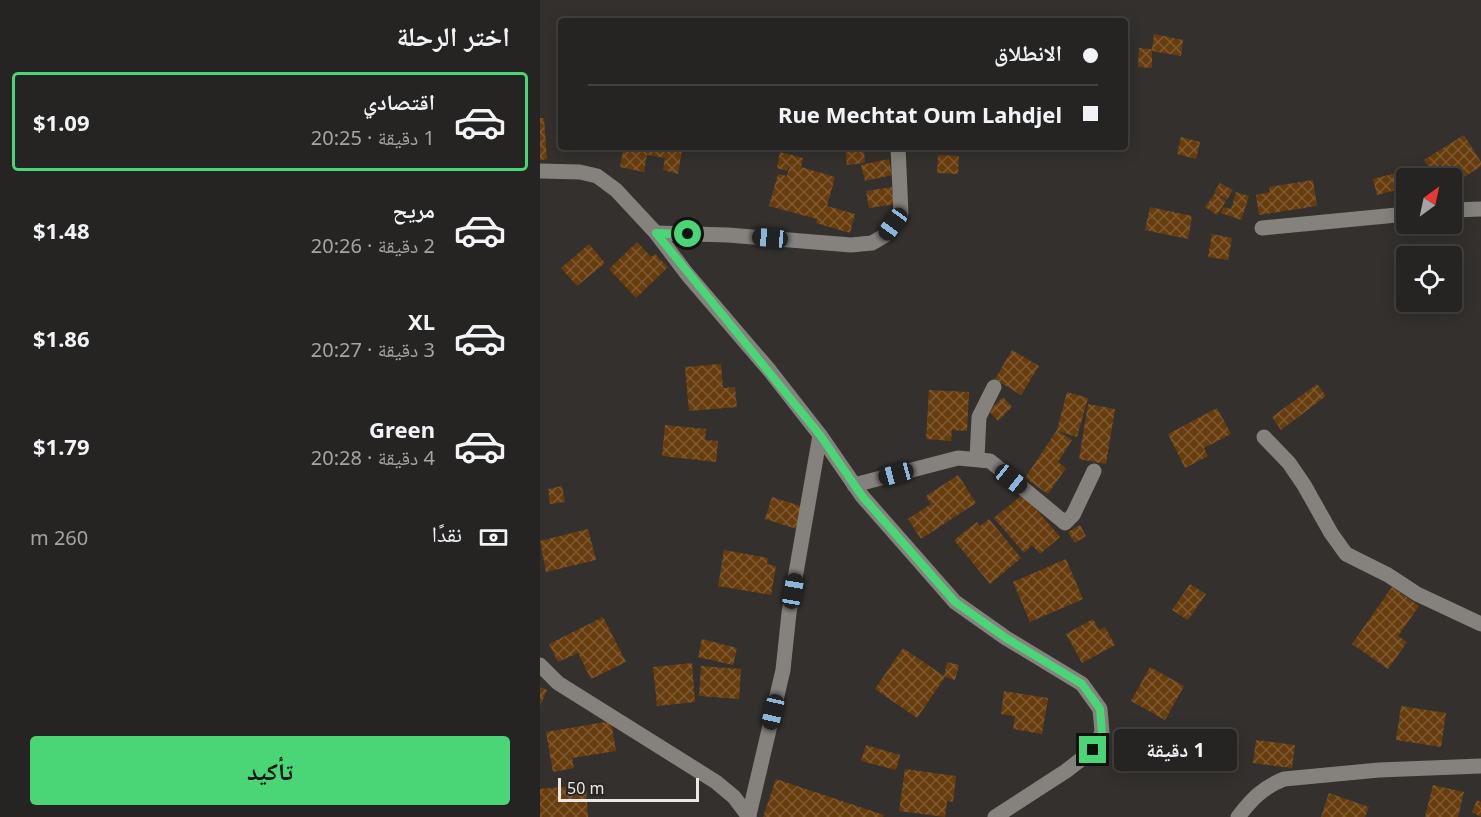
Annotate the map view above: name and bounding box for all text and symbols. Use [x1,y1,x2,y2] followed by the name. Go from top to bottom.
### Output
[396,17,510,54] text: اختر الرحلة
[994,37,1062,67] text: الانطلاق
[363,86,435,116] text: اقتصادي
[453,95,507,149] icon: car
[778,99,1062,129] text: Rue Mechtat Oum Lahdjel
[33,107,90,137] text: $1.09
[311,124,435,151] text: 1 دقيقة · 20:25
[1396,168,1462,234] north arrow
[1396,168,1462,312] map controls
[392,194,435,224] text: مريح
[453,203,507,257] icon: car
[875,204,911,244] car
[33,215,90,245] text: $1.48
[674,220,701,247] route start
[751,227,789,249] car
[311,232,435,259] text: 2 دقيقة · 20:26
[1396,246,1462,312] button: locate
[408,306,435,336] text: XL
[453,311,507,365] icon: car
[33,323,90,353] text: $1.86
[311,336,435,363] text: 3 دقيقة · 20:27
[369,414,435,444] text: Green
[453,419,507,473] icon: car
[33,431,90,461] text: $1.79
[311,444,435,471] text: 4 دقيقة · 20:28
[876,461,916,487] car
[991,461,1031,497] car
[432,518,462,548] text: نقدًا
[477,521,510,554] icon: cash
[30,524,88,551] text: 260 m
[781,572,805,610] car
[760,692,786,732] car
[1114,729,1237,771] callout: 1 دقيقة
[30,736,510,805] button: تأكيد
[1079,736,1106,763] route end
[1146,736,1205,763] text: 1 دقيقة
[558,775,699,802] scale bar
[567,777,604,799] text: 50 m

